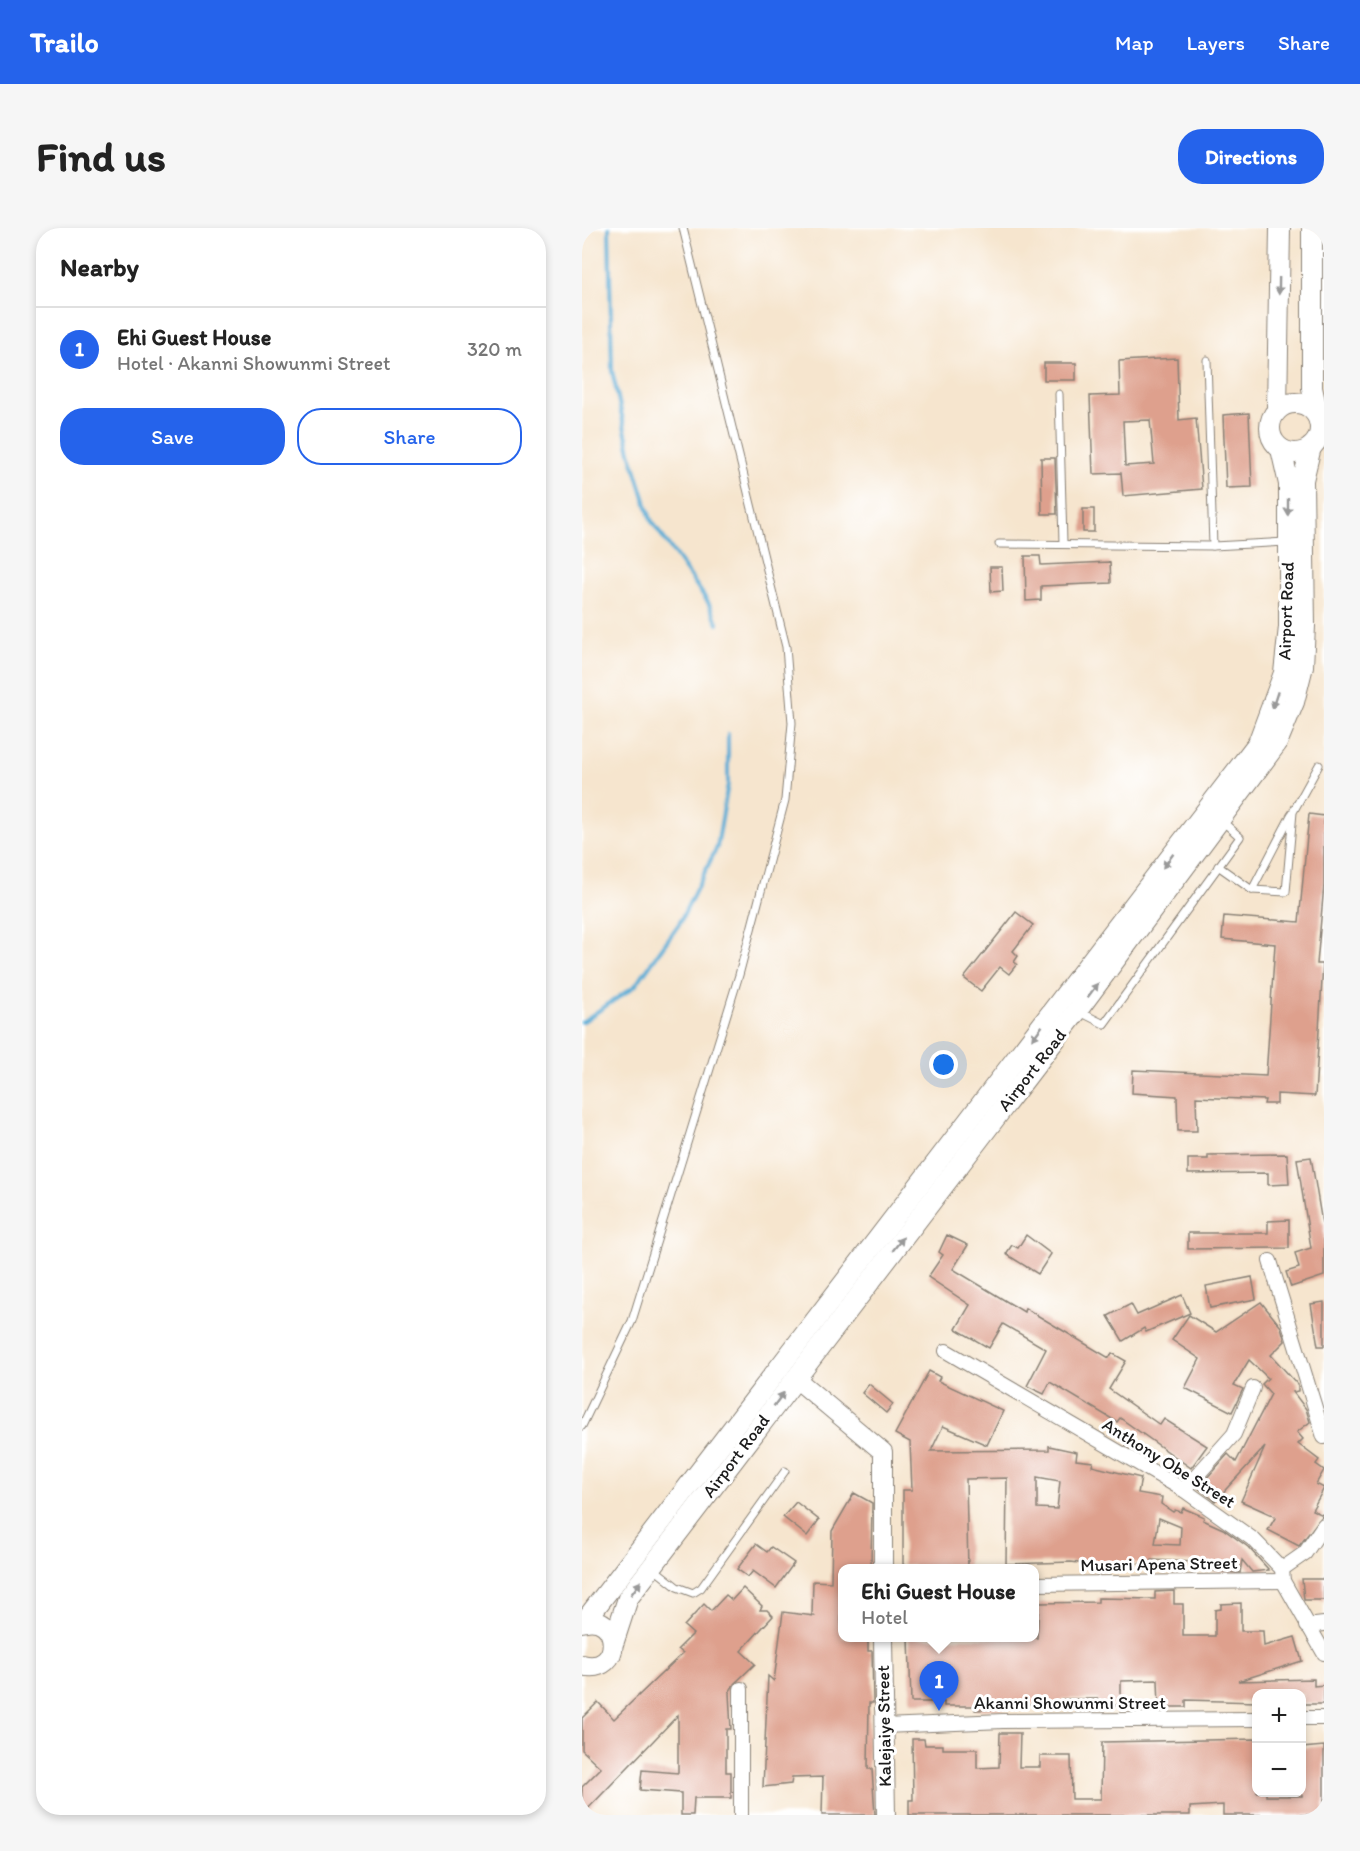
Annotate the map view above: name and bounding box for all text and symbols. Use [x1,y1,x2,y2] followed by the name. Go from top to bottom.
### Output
[30,25,99,59] text: Trailo
[1115,30,1154,55] text: Map
[1187,30,1245,55] text: Layers
[1278,30,1330,55] text: Share
[1178,129,1324,184] button: Directions
[36,131,166,182] text: Find us
[60,251,139,283] text: Nearby
[1274,277,1283,296] one-way arrow
[117,324,271,351] text: Ehi Guest House
[75,337,84,361] text: 1
[467,337,522,361] text: 320 m
[117,351,391,375] text: Hotel · Akanni Showunmi Street
[60,408,285,465] button: Save
[297,408,522,465] button: Share
[1283,497,1293,516] one-way arrow
[1273,561,1299,660] street label: Airport Road
[1270,691,1279,709] one-way arrow
[1162,854,1174,869] one-way arrow
[1087,982,1100,998] one-way arrow
[993,1024,1071,1115] street label: Airport Road
[1030,1025,1043,1041] one-way arrow
[929,1050,958,1079] your location
[891,1237,903,1252] one-way arrow
[773,1391,785,1407] one-way arrow
[698,1410,775,1502] street label: Airport Road
[1098,1413,1240,1513] street label: Anthony Obe Street
[1080,1552,1238,1576] street label: Musari Apena Street
[838,1564,1039,1642] popup
[861,1578,1016,1605] text: Ehi Guest House
[630,1580,642,1596] one-way arrow
[861,1605,908,1629] text: Hotel
[920,1662,958,1711] pin: 1
[872,1665,896,1787] street label: Kalejaiye Street
[1252,1689,1306,1797] map controls
[1252,1689,1306,1743] button: +
[974,1692,1166,1714] street label: Akanni Showunmi Street
[1252,1743,1306,1797] button: −

